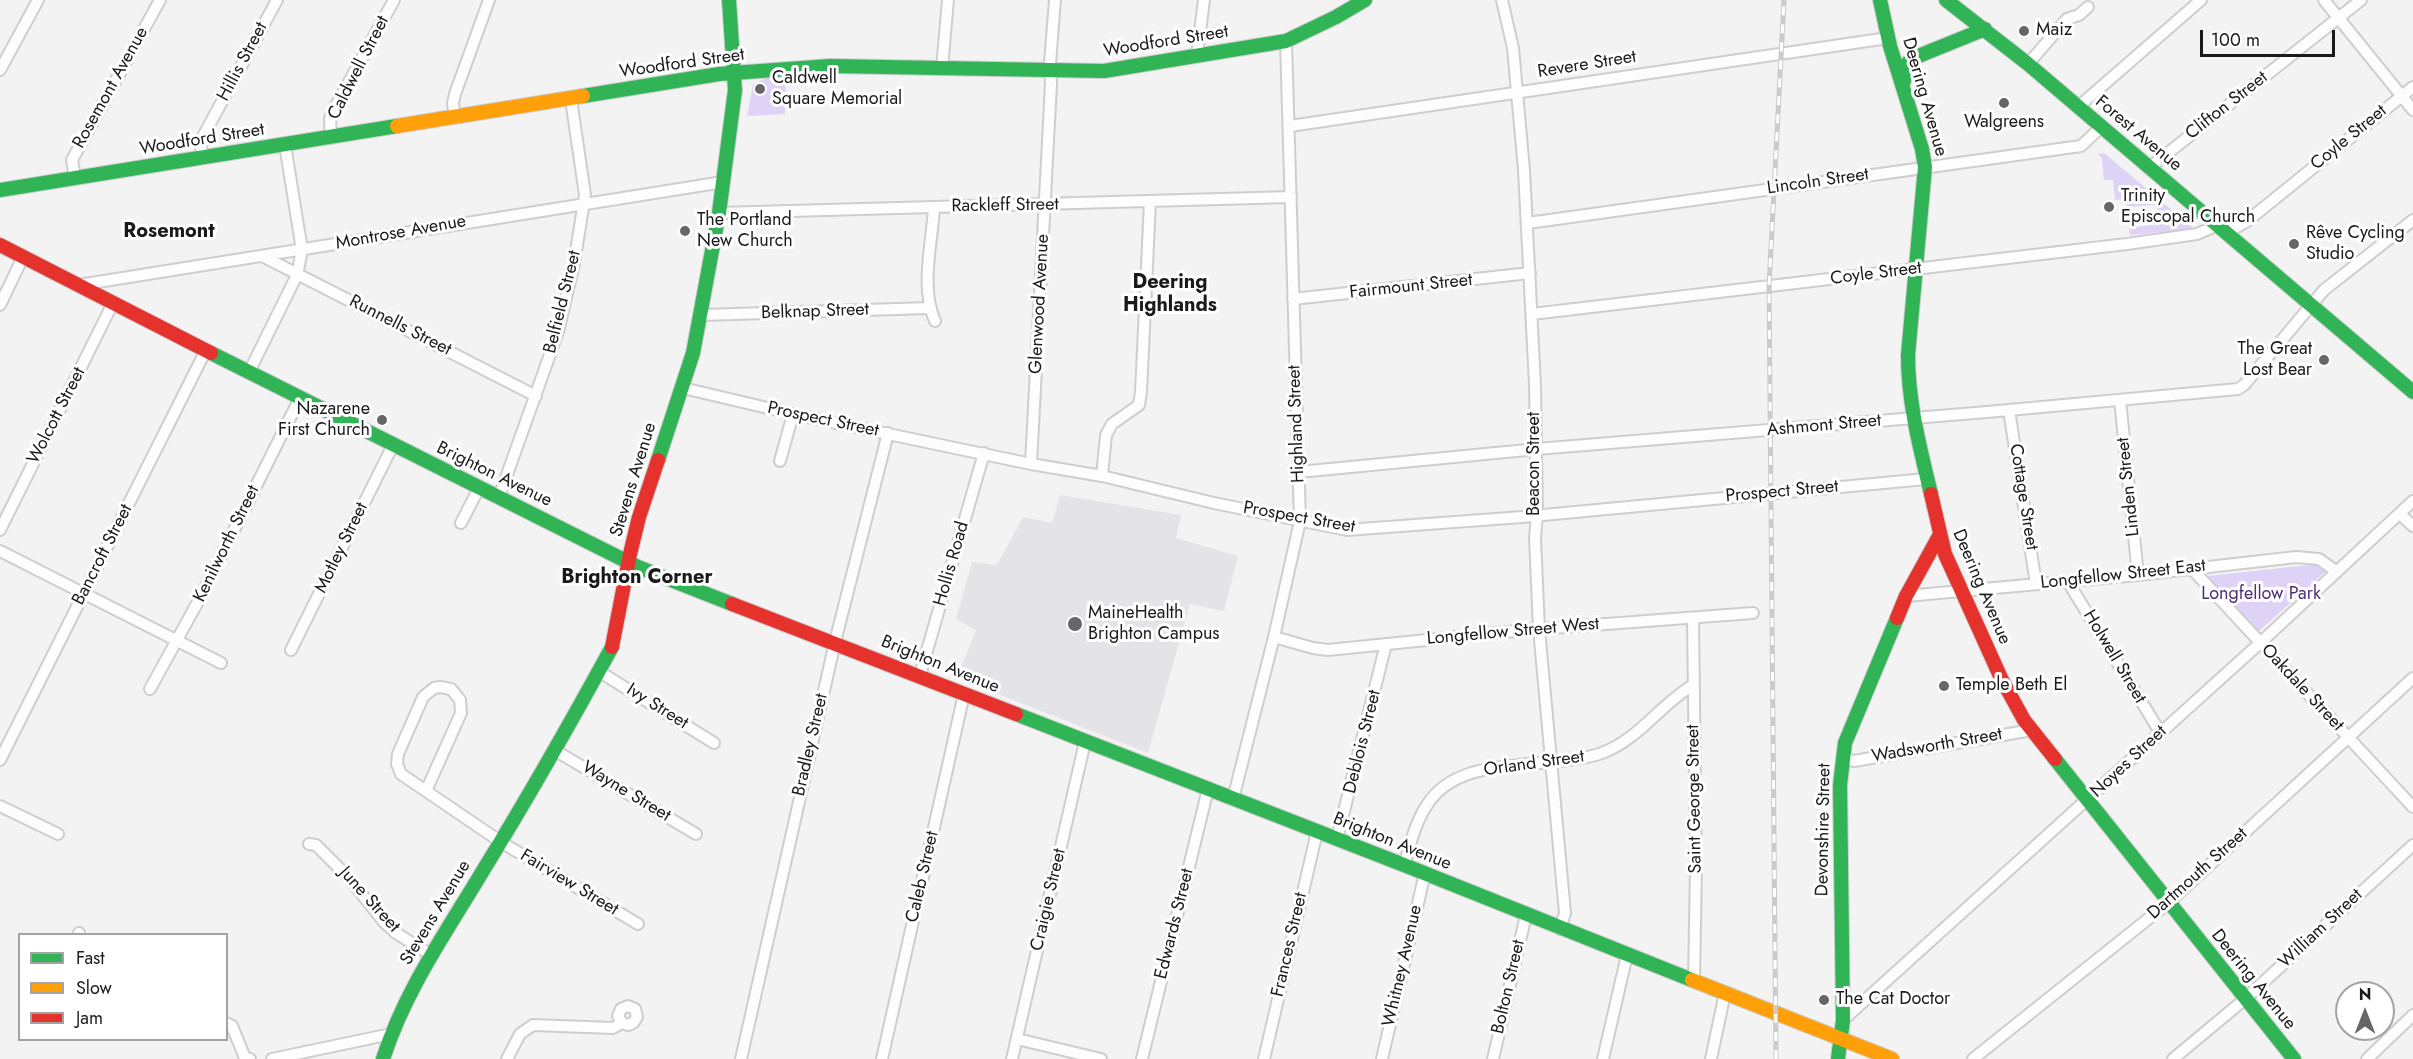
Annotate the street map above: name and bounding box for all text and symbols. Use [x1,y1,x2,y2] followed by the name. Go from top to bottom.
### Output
[324,13,394,123] street label: Caldwell Street
[2203,18,2338,56] scale bar
[213,19,273,105] street label: Hillis Street
[2036,20,2072,42] place label: Maiz
[1102,21,1230,63] street label: Woodford Street
[69,23,153,153] street label: Rosemont Avenue
[2017,24,2031,38] marker: Maiz
[2211,27,2260,53] text: 100 m
[1897,35,1951,159] street label: Deering Avenue
[618,45,746,83] street label: Woodford Street
[1536,47,1638,83] street label: Revere Street
[2182,67,2272,145] street label: Clifton Street
[772,68,902,110] place label: Caldwell Square Memorial
[753,82,767,96] marker: Caldwell Square Memorial
[2090,91,2186,177] street label: Forest Avenue
[1997,96,2011,110] marker: Walgreens
[2307,101,2391,175] street label: Coyle Street
[1964,112,2044,134] place label: Walgreens
[138,119,266,161] street label: Woodford Street
[1766,164,1870,200] street label: Lincoln Street
[2121,186,2255,228] place label: Trinity Episcopal Church
[951,194,1059,218] street label: Rackleff Street
[2102,200,2116,214] marker: Trinity Episcopal Church
[697,210,793,252] place label: The Portland New Church
[334,211,468,255] street label: Montrose Avenue
[123,220,215,244] district label: Rosemont
[2306,223,2405,266] place label: Rêve Cycling Studio
[678,224,692,238] marker: The Portland New Church
[1026,233,1054,375] street label: Glenwood Avenue
[2287,237,2301,251] marker: Rêve Cycling Studio
[540,248,586,356] street label: Belfield Street
[1829,258,1923,290] street label: Coyle Street
[1349,270,1473,304] street label: Fairmount Street
[1123,271,1217,318] district label: Deering Highlands
[345,291,455,361] street label: Runnells Street
[761,299,869,325] street label: Belknap Street
[2237,339,2312,382] place label: The Great Lost Bear
[2317,353,2331,367] marker: The Great Lost Bear
[23,364,91,468] street label: Wolcott Street
[1284,365,1310,483] street label: Highland Street
[765,398,881,442] street label: Prospect Street
[278,399,370,442] place label: Nazarene First Church
[1766,410,1882,442] street label: Ashmont Street
[1524,412,1546,516] street label: Beacon Street
[375,413,389,427] marker: Nazarene First Church
[606,420,662,540] street label: Stevens Avenue
[2113,436,2145,538] street label: Linden Street
[433,438,555,512] street label: Brighton Avenue
[2004,442,2042,552] street label: Cottage Street
[1725,476,1839,508] street label: Prospect Street
[189,482,265,606] street label: Kenilworth Street
[1241,498,1357,538] street label: Prospect Street
[311,499,373,597] street label: Motley Street
[68,501,138,609] street label: Bancroft Street
[930,519,974,609] street label: Hollis Road
[1947,526,2015,648] street label: Deering Avenue
[2039,556,2207,594] street label: Longfellow Street East
[561,566,713,590] district label: Brighton Corner
[2201,584,2321,606] park label: Longfellow Park
[1088,603,1220,646] place label: MaineHealth Brighton Campus
[2078,607,2150,707] street label: Holwell Street
[1426,614,1600,650] street label: Longfellow Street West
[1066,615,1084,633] marker: MaineHealth Brighton Campus
[878,631,1002,699] street label: Brighton Avenue
[2256,640,2348,736] street label: Oakdale Street
[1956,675,2067,697] place label: Temple Beth El
[1937,679,1951,693] marker: Temple Beth El
[622,680,692,734] street label: Ivy Street
[1340,688,1386,796] street label: Deblois Street
[789,692,833,798] street label: Bradley Street
[2087,721,2171,803] street label: Noyes Street
[1683,724,1707,874] street label: Saint George Street
[1870,724,2004,768] street label: Wadsworth Street
[1482,746,1586,782] street label: Orland Street
[578,757,674,827] street label: Wayne Street
[1812,763,1836,897] street label: Devonshire Street
[1330,808,1454,876] street label: Brighton Avenue
[2144,824,2252,924] street label: Dartmouth Street
[902,829,944,925] street label: Caleb Street
[516,845,622,921] street label: Fairview Street
[1027,847,1071,953] street label: Craigie Street
[396,857,476,969] street label: Stevens Avenue
[334,863,404,937] street label: June Street
[1151,867,1199,981] street label: Edwards Street
[2275,885,2367,973] street label: William Street
[1268,891,1312,999] street label: Frances Street
[1379,903,1427,1029] street label: Whitney Avenue
[2206,925,2300,1035] street label: Deering Avenue
[18,933,228,1041] legend
[1488,938,1530,1036] street label: Bolton Street
[76,945,105,971] text: Fast
[76,975,112,1001] text: Slow
[2335,981,2395,1041] north arrow
[2359,983,2371,1006] text: N
[1836,989,1950,1011] place label: The Cat Doctor
[1817,993,1831,1007] marker: The Cat Doctor
[76,1005,103,1031] text: Jam

